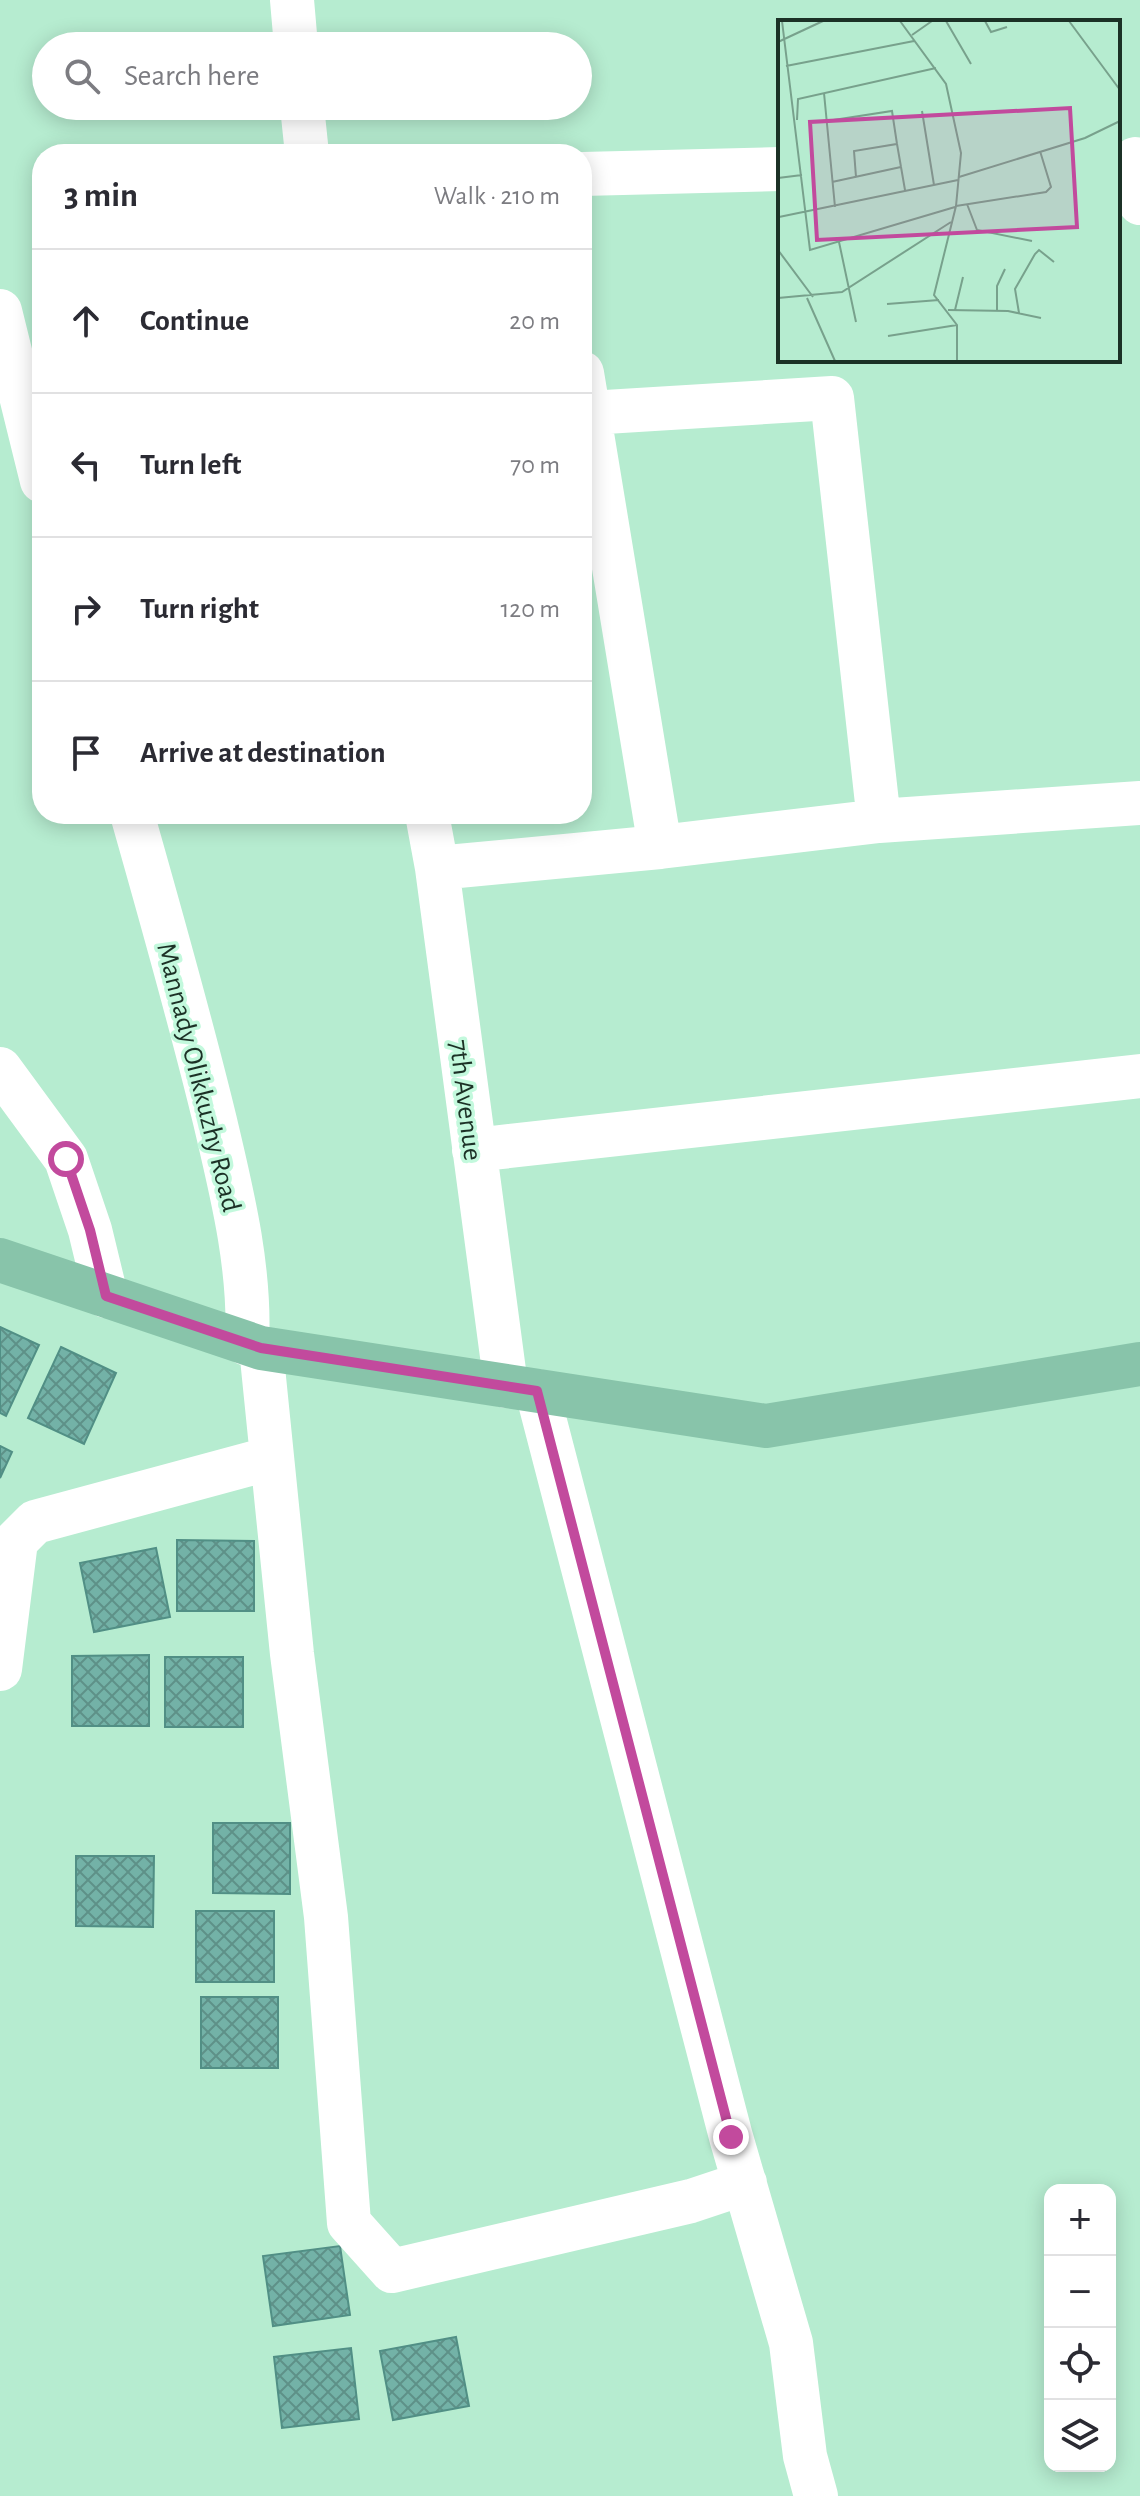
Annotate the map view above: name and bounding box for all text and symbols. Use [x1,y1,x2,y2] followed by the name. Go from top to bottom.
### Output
[778,20,1120,362] inset map
[32,32,592,120] search box
[60,54,104,98] icon: search
[124,61,260,91] text: Search here
[64,179,138,213] text: 3 min
[434,183,560,209] text: Walk · 210 m
[64,299,108,343] icon: ahead
[140,306,249,336] text: Continue
[509,308,560,334] text: 20 m
[64,443,108,487] icon: left
[140,450,241,480] text: Turn left
[510,452,560,478] text: 70 m
[64,587,108,631] icon: right
[140,594,259,624] text: Turn right
[500,596,560,622] text: 120 m
[64,731,108,775] icon: arrive
[140,738,386,768] text: Arrive at destination
[151,940,245,1215] street label: Mannady Olikkuzhy Road
[444,1038,486,1162] street label: 7th Avenue
[48,1141,84,1177] route start
[713,2119,749,2155] route end
[1044,2184,1116,2472] map controls
[1044,2184,1116,2256] button: +
[1044,2256,1116,2328] button: −
[1044,2328,1116,2400] button: locate
[1044,2400,1116,2472] button: layers

